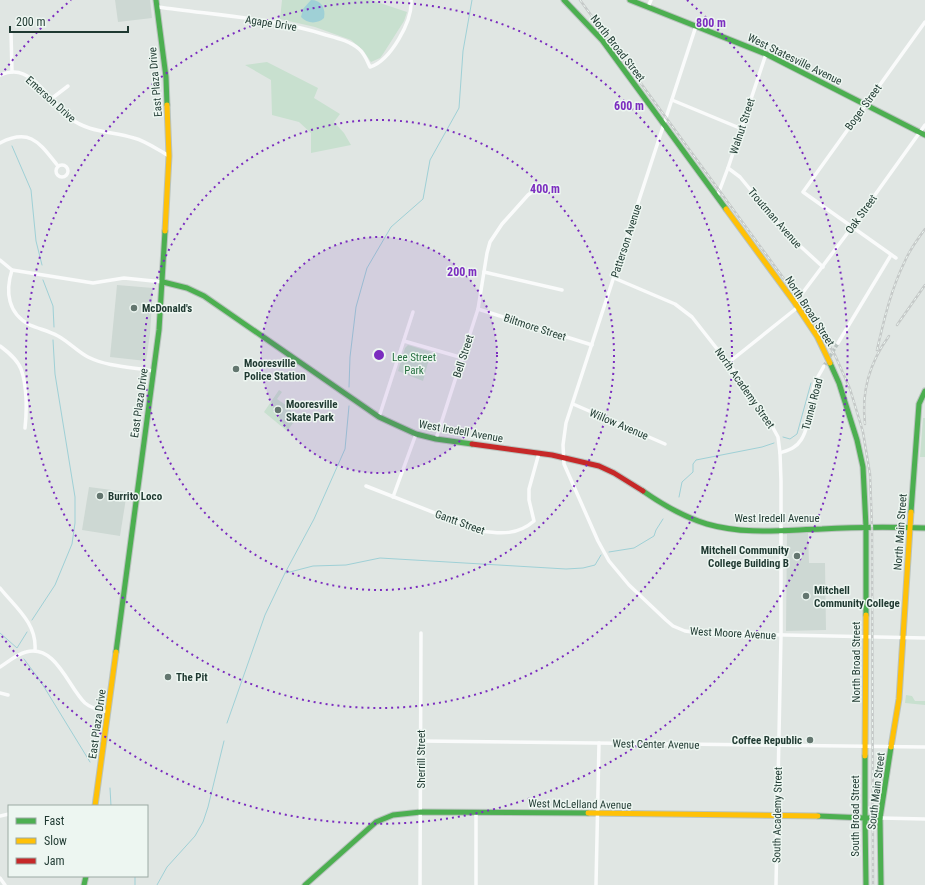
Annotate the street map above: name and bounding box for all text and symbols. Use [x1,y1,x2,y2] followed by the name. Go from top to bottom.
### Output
[10,8,128,34] scale bar
[588,12,648,84] street label: North Broad Street
[244,13,298,34] street label: Agape Drive
[16,15,46,29] text: 200 m
[696,16,726,30] text: 800 m
[745,31,844,88] street label: West Statesville Avenue
[146,47,165,117] street label: East Plaza Drive
[23,74,78,125] street label: Emerson Drive
[842,82,884,133] street label: Boger Street
[727,96,758,156] street label: Walnut Street
[614,99,644,113] text: 600 m
[530,182,560,196] text: 400 m
[745,185,804,251] street label: Troutman Avenue
[843,192,880,236] street label: Oak Street
[608,203,644,279] street label: Patterson Avenue
[447,265,477,279] text: 200 m
[782,274,837,349] street label: North Broad Street
[142,302,192,315] place label: McDonald's
[129,303,139,313] marker: McDonald's
[502,311,568,344] street label: Biltmore Street
[450,333,477,379] street label: Bell Street
[712,345,777,431] street label: North Academy Street
[372,348,386,362] centre of rings
[392,351,436,377] park label: Lee Street Park
[244,357,306,383] place label: Mooresville Police Station
[231,364,241,374] marker: Mooresville Police Station
[128,368,151,439] street label: East Plaza Drive
[799,377,826,432] street label: Tunnel Road
[286,398,338,424] place label: Mooresville Skate Park
[273,405,283,415] marker: Mooresville Skate Park
[587,406,650,443] street label: Willow Avenue
[418,418,504,445] street label: West Iredell Avenue
[108,490,163,503] place label: Burrito Loco
[95,491,105,501] marker: Burrito Loco
[891,493,910,571] street label: North Main Street
[433,507,486,537] street label: Gantt Street
[734,512,820,525] street label: West Iredell Avenue
[701,544,789,570] place label: Mitchell Community College Building B
[792,551,802,561] marker: Mitchell Community College Building B
[814,584,900,610] place label: Mitchell Community College
[801,591,811,601] marker: Mitchell Community College
[850,622,863,702] street label: North Broad Street
[690,625,776,642] street label: West Moore Avenue
[176,671,208,684] place label: The Pit
[163,672,173,682] marker: The Pit
[86,689,109,760] street label: East Plaza Drive
[415,730,428,788] street label: Sherrill Street
[732,734,802,747] place label: Coffee Republic
[805,735,815,745] marker: Coffee Republic
[612,737,700,752] street label: West Center Avenue
[865,752,888,830] street label: South Main Street
[770,767,785,863] street label: South Academy Street
[849,775,862,857] street label: South Broad Street
[528,797,632,812] street label: West McLelland Avenue
[8,805,148,877] legend
[44,814,65,828] text: Fast
[44,834,67,848] text: Slow
[44,854,65,868] text: Jam

